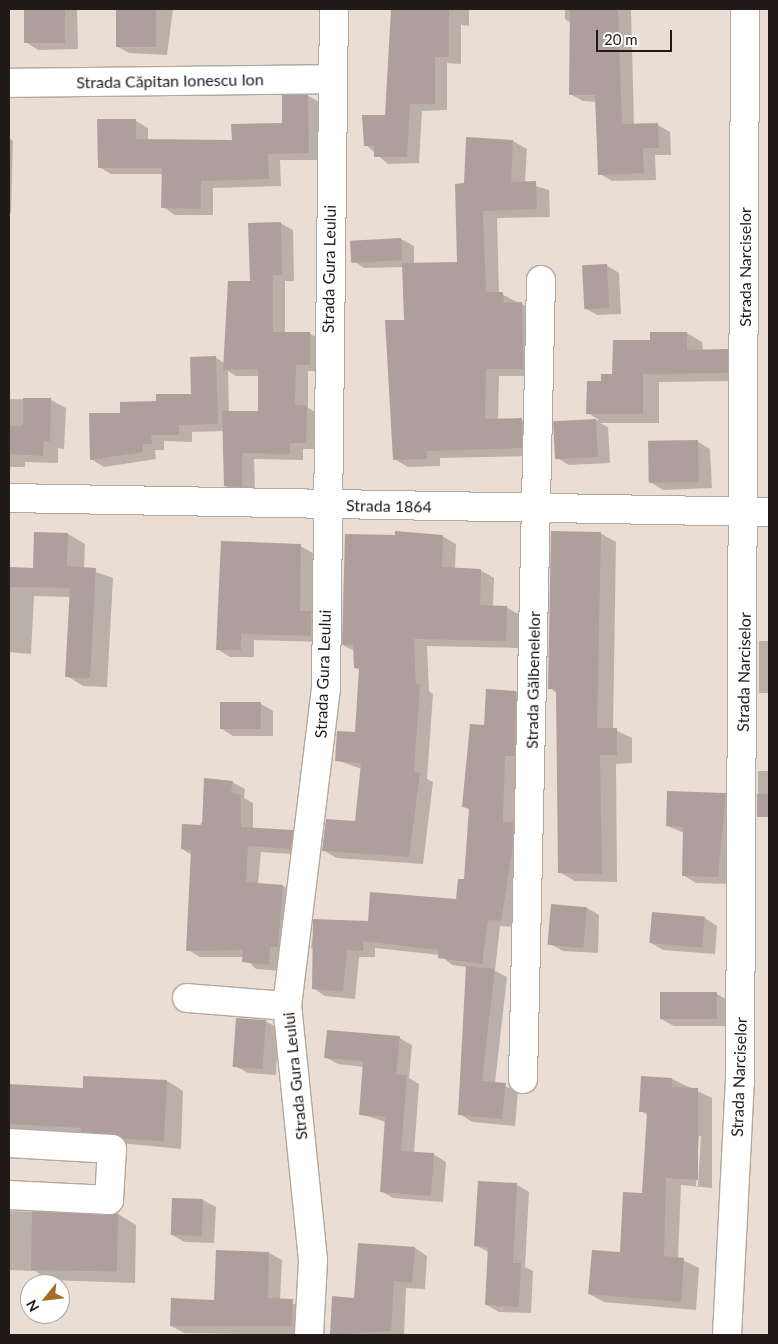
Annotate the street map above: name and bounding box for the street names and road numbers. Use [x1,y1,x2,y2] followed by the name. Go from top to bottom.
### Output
[76,70,264,92] street label: Strada Căpitan Ionescu Ion
[318,205,340,333] street label: Strada Gura Leului
[735,207,755,327] street label: Strada Narciselor
[346,496,432,516] street label: Strada 1864
[311,609,335,739] street label: Strada Gura Leului
[522,611,544,749] street label: Strada Gălbenelelor
[733,612,755,732] street label: Strada Narciselor
[279,1011,311,1141] street label: Strada Gura Leului
[727,1017,751,1137] street label: Strada Narciselor

